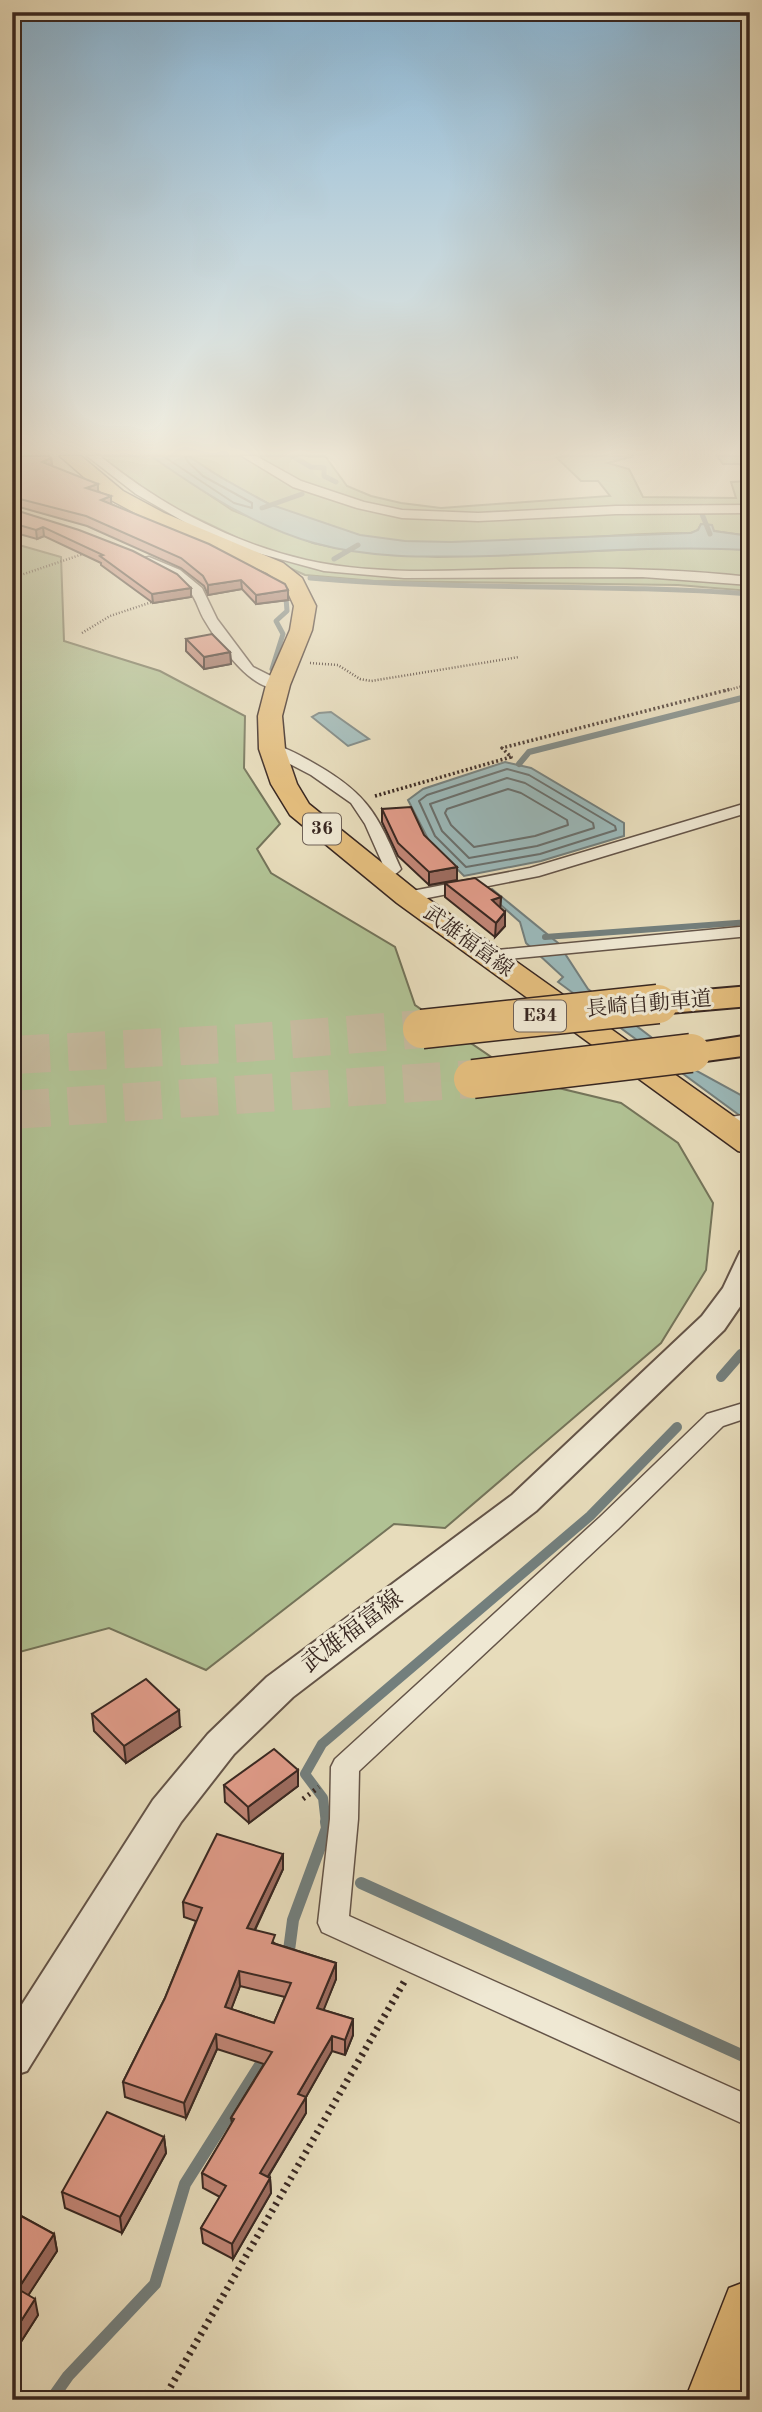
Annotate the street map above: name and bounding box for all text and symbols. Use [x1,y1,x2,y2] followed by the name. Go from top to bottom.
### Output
[303,814,341,844] road number: 36
[419,901,518,981] street label: 武雄福富線
[585,987,713,1021] street label: 長崎自動車道
[514,1000,566,1032] road number: E34
[296,1584,408,1678] street label: 武雄福富線

